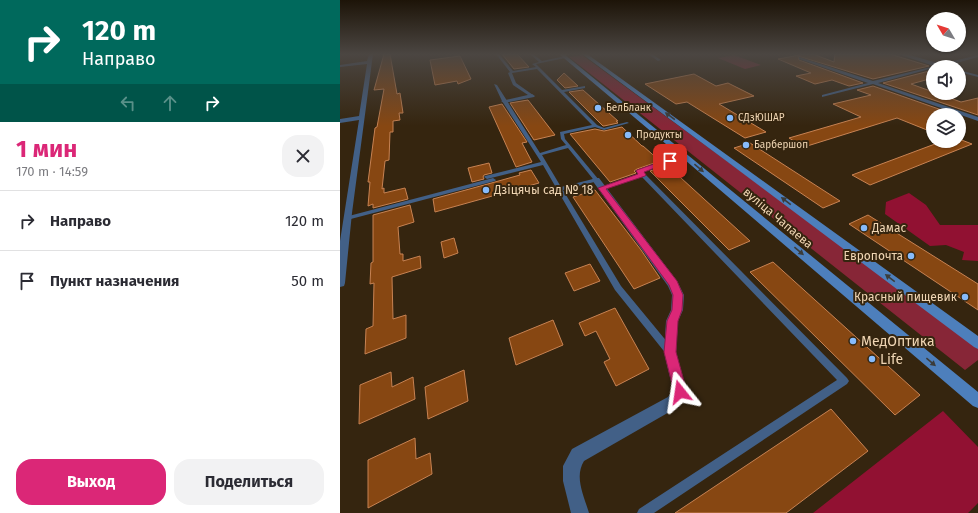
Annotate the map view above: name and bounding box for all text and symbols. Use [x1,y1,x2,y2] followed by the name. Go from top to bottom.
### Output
[926,12,966,52] north arrow
[926,12,966,148] map controls
[82,14,156,47] text: 120 m
[16,16,68,68] icon: right
[82,48,156,70] text: Направо
[926,60,966,100] button: sound
[117,92,139,114] icon: left
[159,92,181,114] icon: ahead
[201,92,223,114] icon: right
[606,102,652,114] place label: БелБланк
[593,103,603,113] marker: БелБланк
[926,108,966,148] button: layers
[664,112,675,120] one-way arrow
[738,112,785,124] place label: СДзЮШАР
[725,113,735,123] marker: СДзЮШАР
[636,129,682,141] place label: Продукты
[623,130,633,140] marker: Продукты
[16,135,77,163] text: 1 мин
[282,135,324,177] button: close
[754,139,808,151] place label: Барбершоп
[741,140,751,150] marker: Барбершоп
[653,144,687,178] pin
[659,150,681,172] icon: arrive
[694,163,705,172] one-way arrow
[16,164,88,179] text: 170 m · 14:59
[493,183,594,197] place label: Дзіцячы сад № 18
[481,185,491,195] marker: Дзіцячы сад № 18
[740,185,816,251] street label: вуліца Чапаева
[781,197,791,205] one-way arrow
[16,210,38,232] icon: right
[50,212,111,230] text: Направо
[285,212,324,230] text: 120 m
[871,221,906,235] place label: Дамас
[859,223,869,233] marker: Дамас
[794,247,804,256] one-way arrow
[844,249,903,263] place label: Европочта
[906,251,916,261] marker: Европочта
[16,270,38,292] icon: arrive
[50,272,179,290] text: Пункт назначения
[291,272,324,290] text: 50 m
[885,274,896,283] one-way arrow
[854,290,958,304] place label: Красный пищевик
[960,292,970,302] marker: Красный пищевик
[861,333,935,350] place label: МедОптика
[848,336,858,346] marker: МедОптика
[880,351,903,368] place label: Life
[867,354,877,364] marker: Life
[925,357,936,366] one-way arrow
[659,371,701,413] position arrow
[16,459,166,505] button: Выход
[174,459,324,505] button: Поделиться

